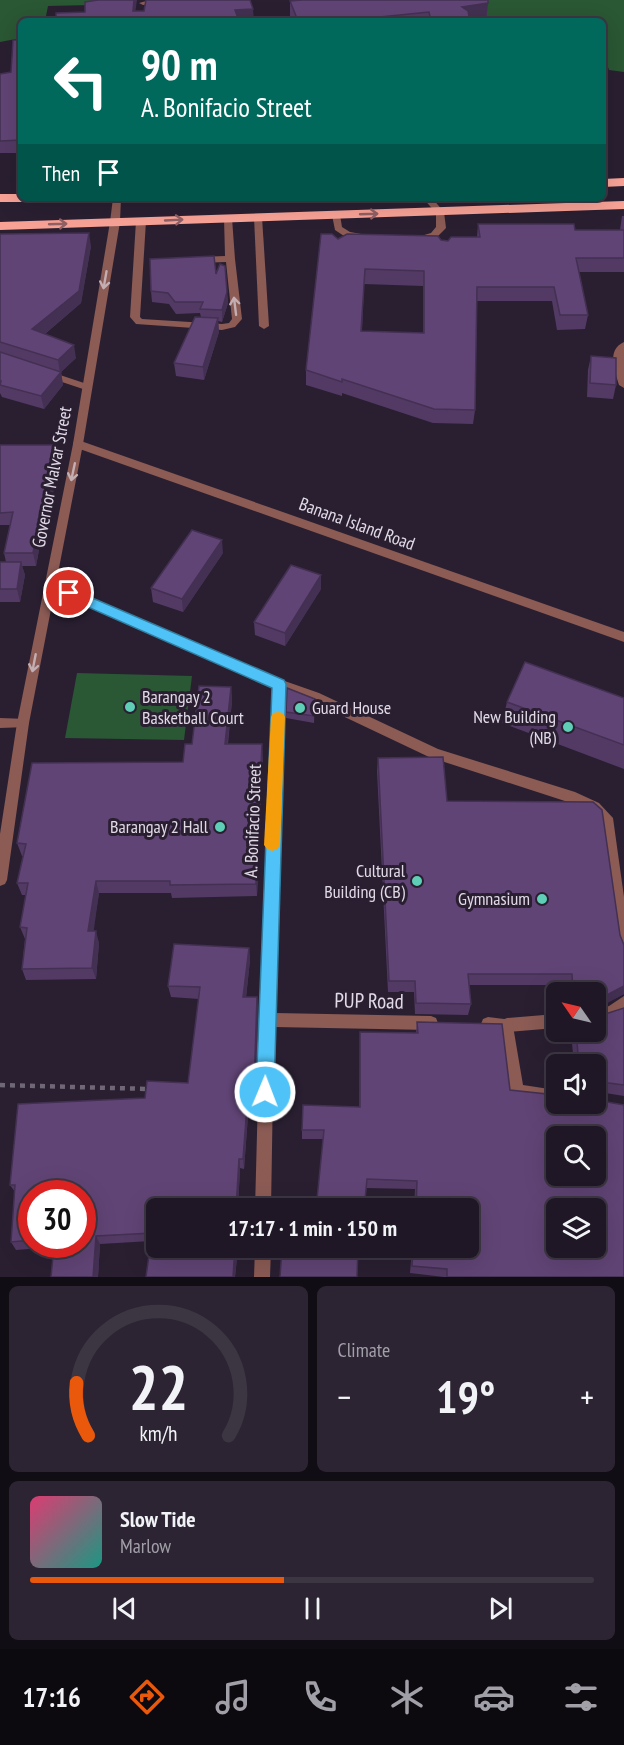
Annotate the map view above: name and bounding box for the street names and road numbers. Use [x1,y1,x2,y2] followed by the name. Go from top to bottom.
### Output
[27,404,76,549] street label: Governor Malvar Street
[296,492,418,555] street label: Banana Island Road
[239,764,266,878] street label: A. Bonifacio Street
[334,986,404,1015] street label: PUP Road

